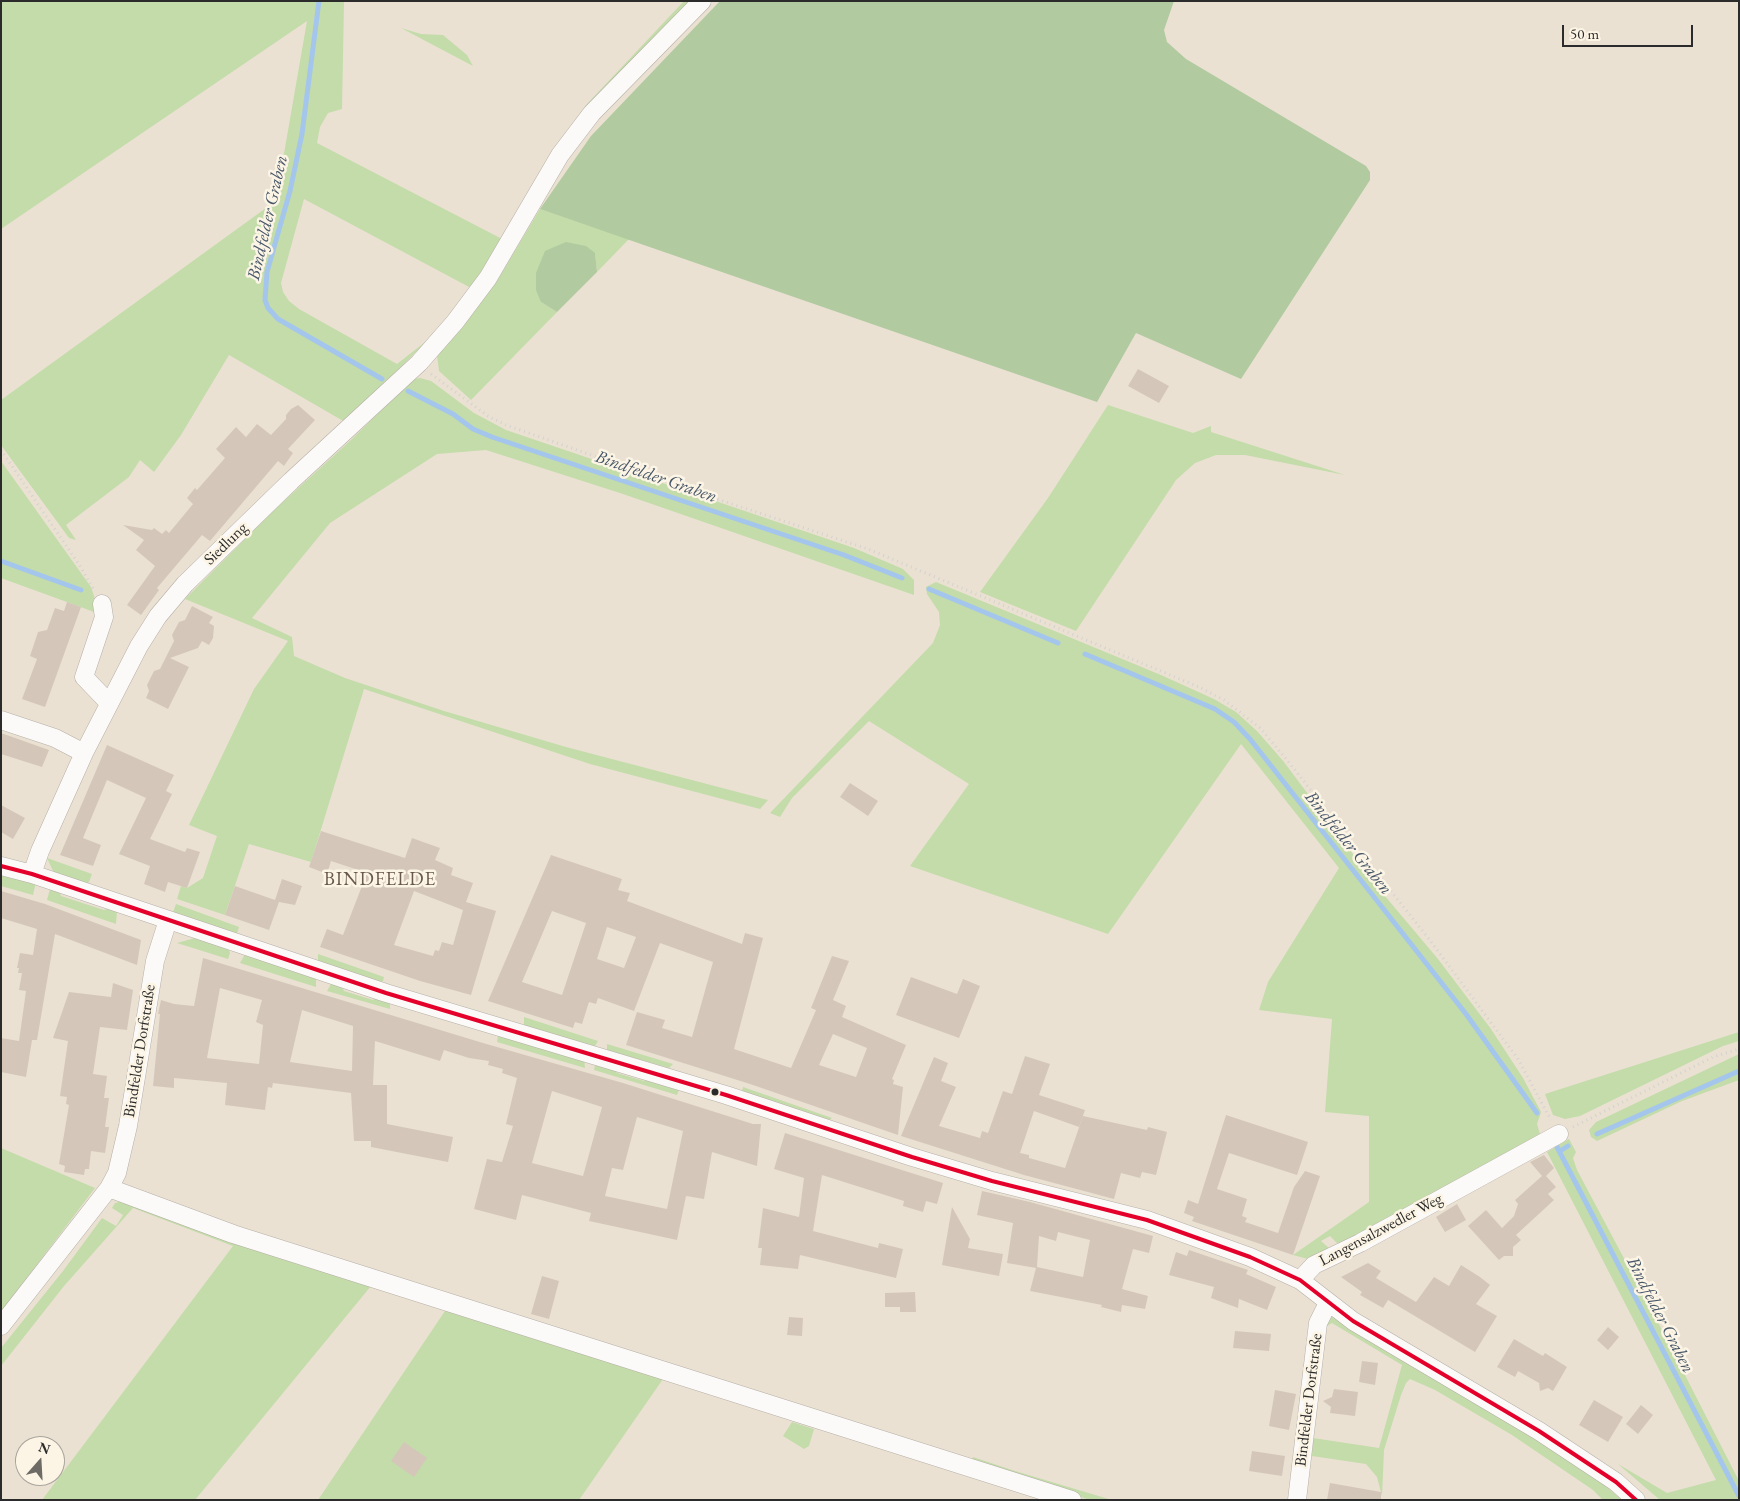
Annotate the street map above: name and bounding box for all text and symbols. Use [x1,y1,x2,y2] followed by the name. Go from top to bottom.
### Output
[1565,15,1696,47] scale bar
[1570,24,1599,43] text: 50 m
[243,154,293,282] water label: Bindfelder Graben
[592,446,720,508] water label: Bindfelder Graben
[200,519,252,569] street label: Siedlung
[1300,787,1396,899] water label: Bindfelder Graben
[323,869,437,891] district label: BINDFELDE
[120,983,160,1119] street label: Bindfelder Dorfstraße
[710,1087,720,1097] unlabelled marker
[1316,1189,1446,1271] street label: Langensalzwedler Weg
[1622,1253,1698,1377] water label: Bindfelder Graben
[1291,1332,1327,1468] street label: Bindfelder Dorfstraße
[15,1436,65,1486] north arrow
[36,1437,53,1458] text: N

